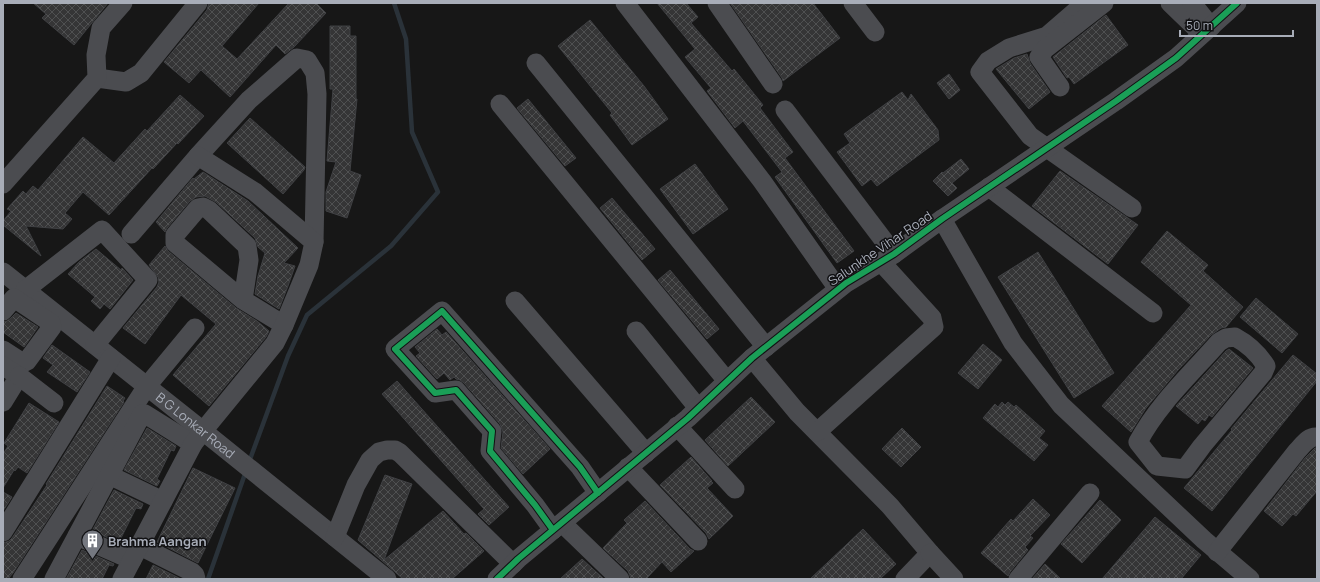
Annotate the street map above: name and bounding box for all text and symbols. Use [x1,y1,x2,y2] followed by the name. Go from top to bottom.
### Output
[1180,12,1293,38] scale bar
[1186,17,1213,34] text: 50 m
[824,206,936,290] street label: Salunkhe Vihar Road
[152,388,239,462] street label: B G Lonkar Road
[80,528,106,561] building icon: Brahma Aangan
[108,532,207,550] place label: Brahma Aangan

